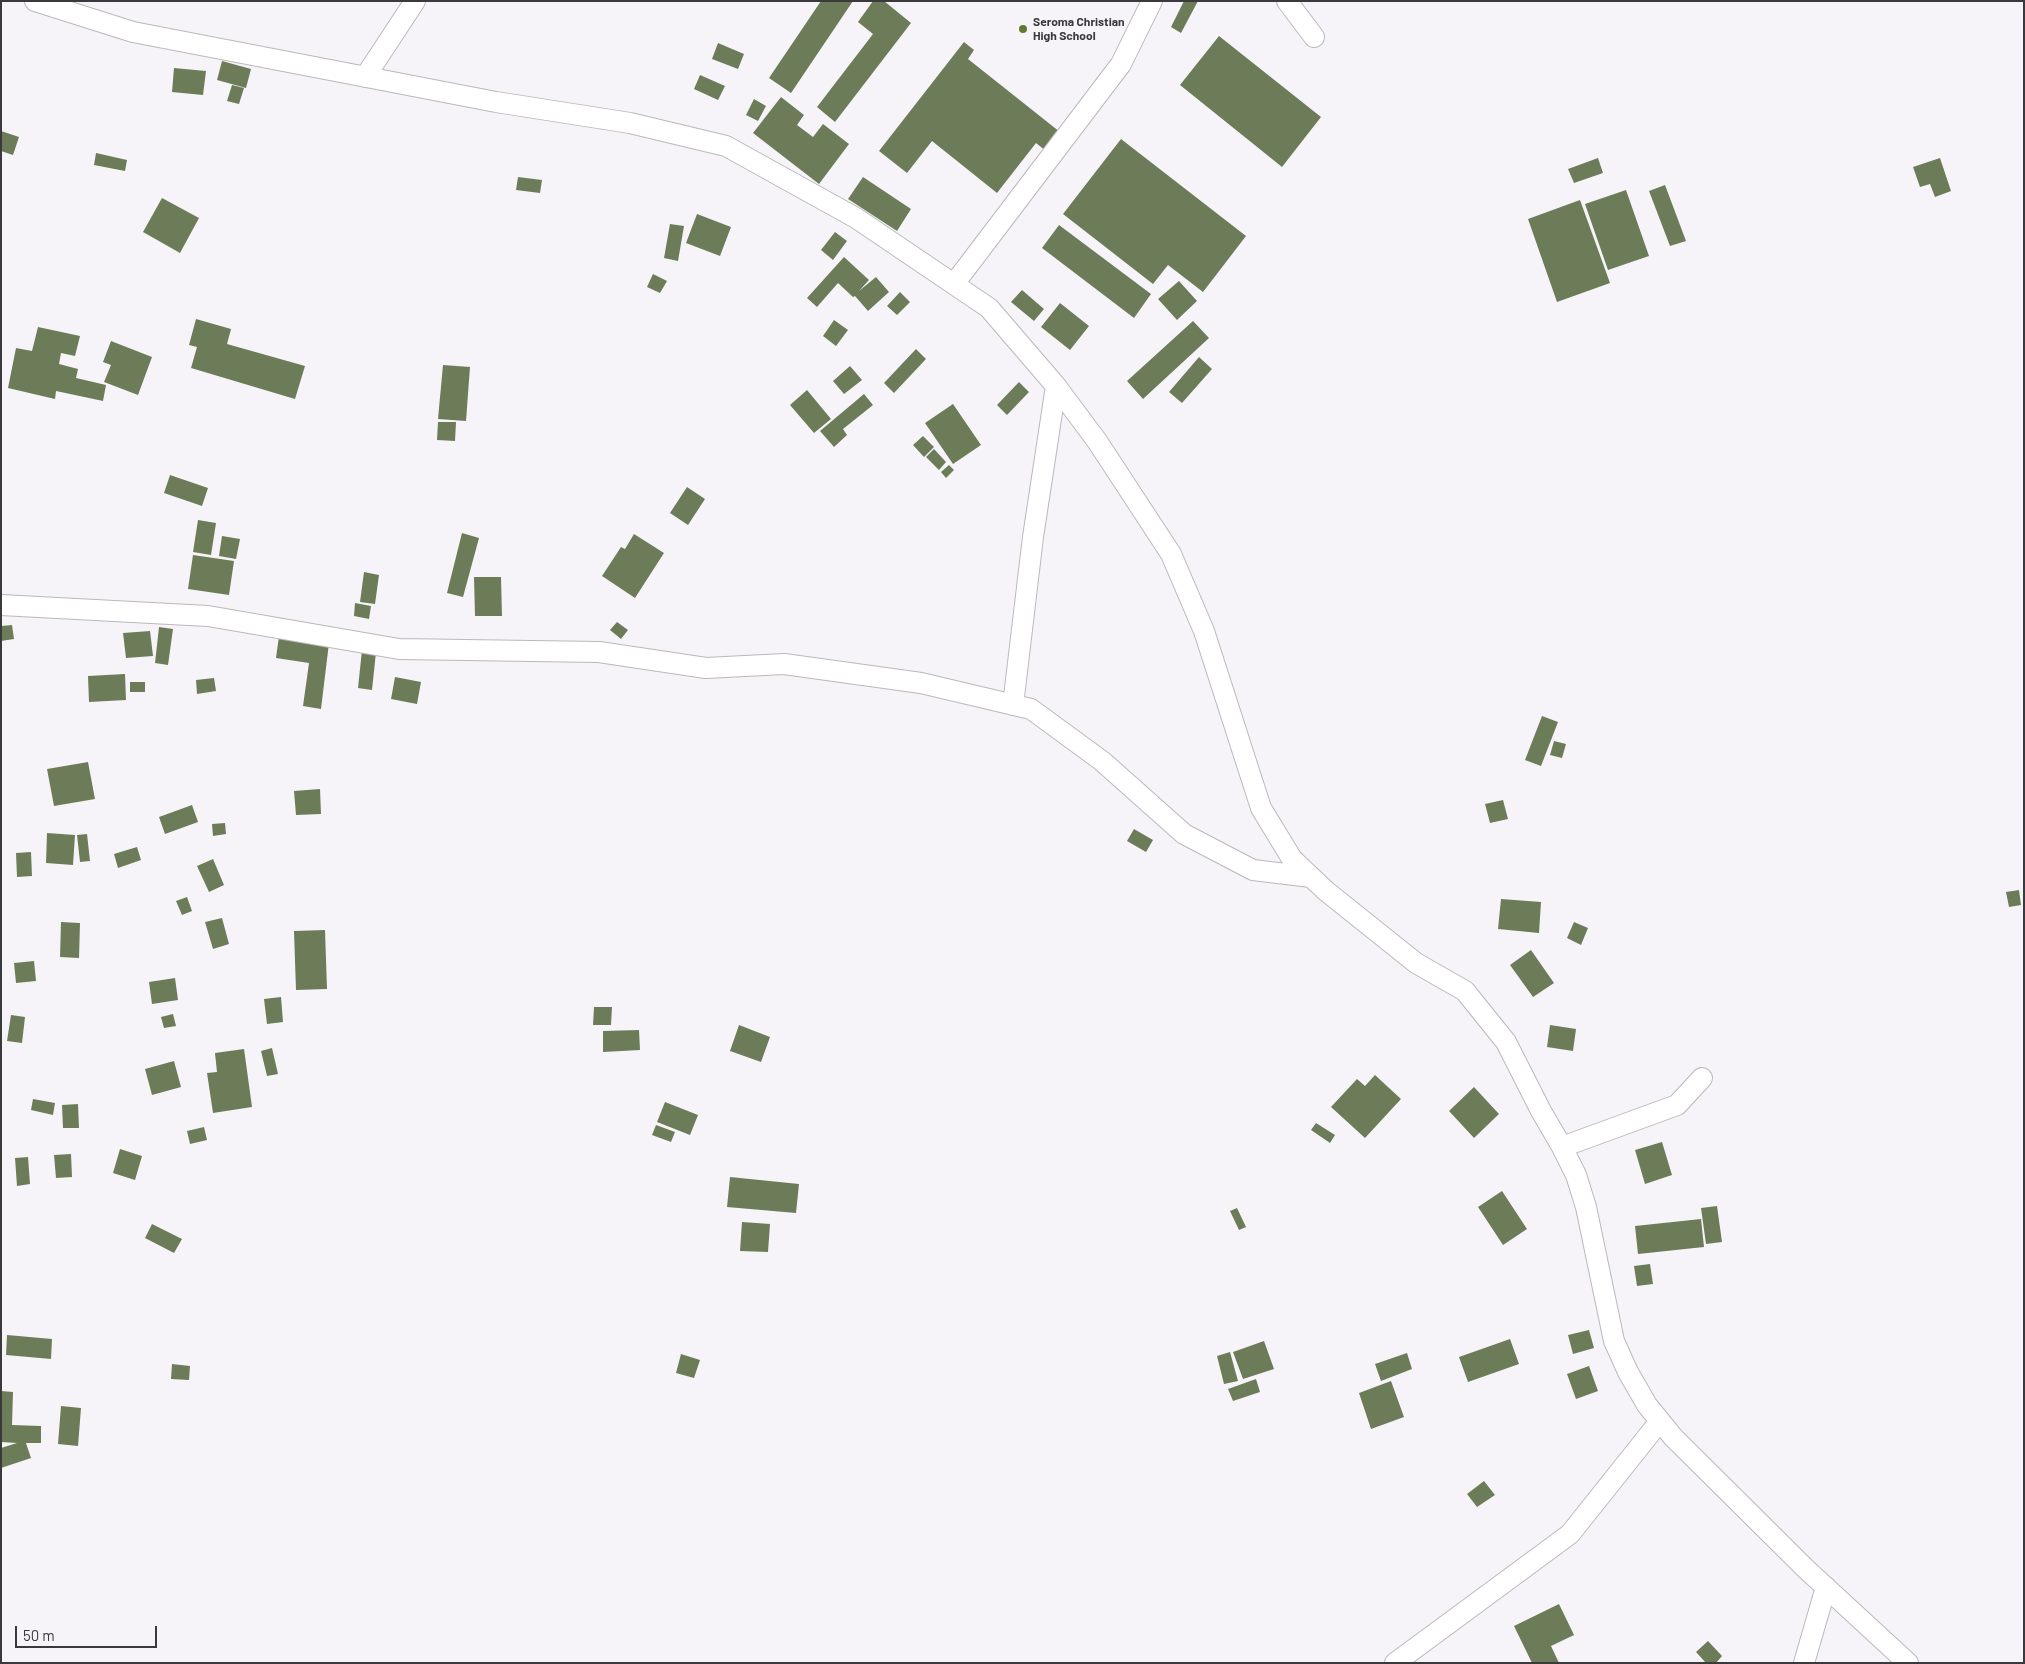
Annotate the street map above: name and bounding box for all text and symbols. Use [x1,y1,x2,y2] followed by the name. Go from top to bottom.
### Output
[1033,15,1125,43] place label: Seroma Christian High School
[1017,23,1029,35] marker: Seroma Christian High School
[18,1616,160,1648] scale bar
[23,1626,55,1644] text: 50 m

